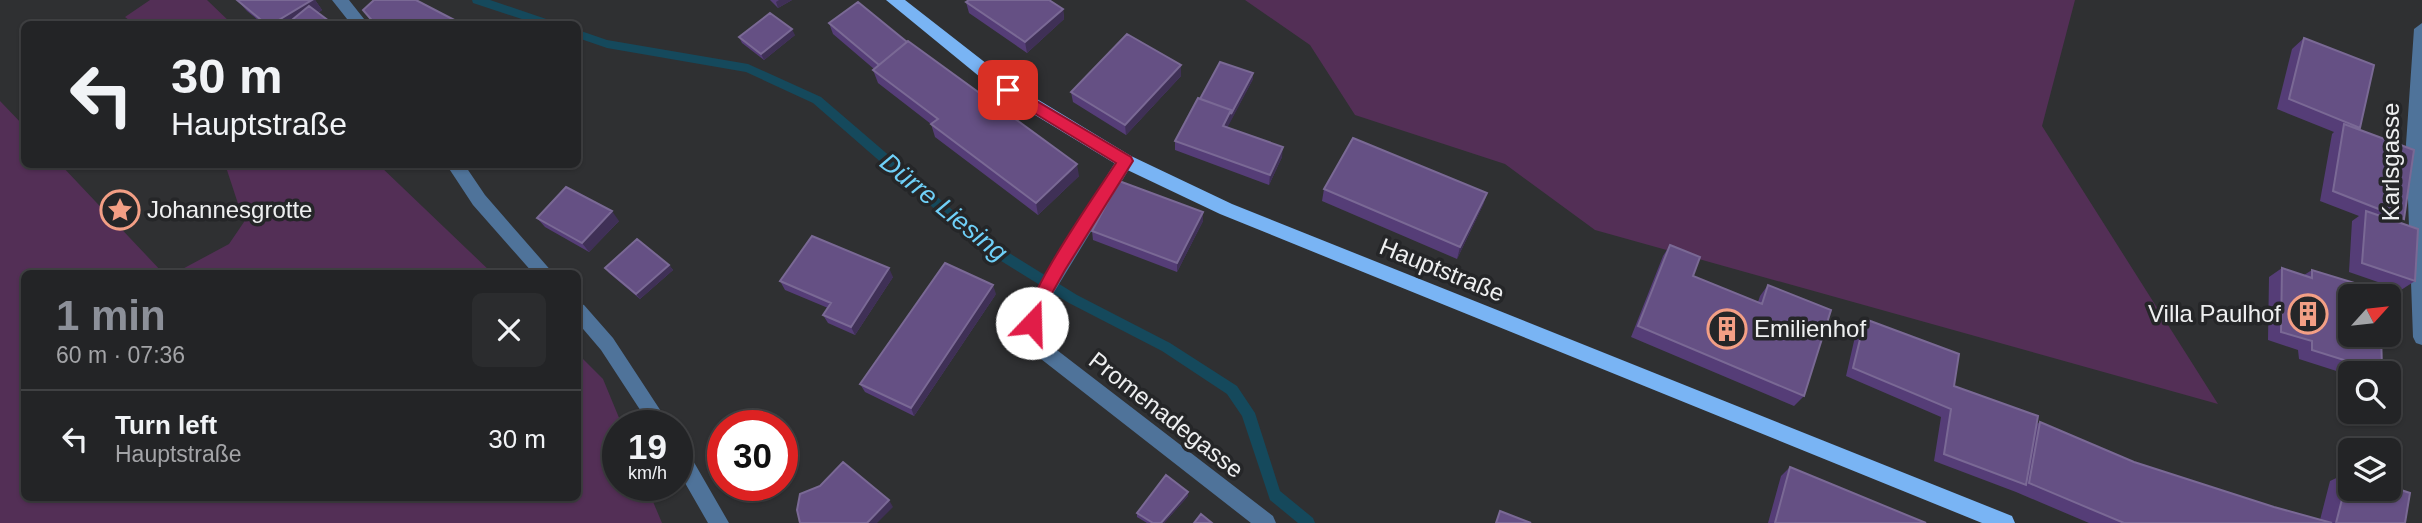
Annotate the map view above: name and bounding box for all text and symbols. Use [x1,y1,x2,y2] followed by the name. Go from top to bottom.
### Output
[56,49,147,140] icon: left
[171,49,283,103] text: 30 m
[978,60,1038,120] pin
[989,71,1027,109] icon: arrive
[2377,103,2404,221] street label: Karlsgasse
[171,106,347,142] text: Hauptstraße
[874,147,1014,268] water label: Dürre Liesing
[99,189,141,231] place icon: Johannesgrotte
[147,196,312,223] place label: Johannesgrotte
[1376,232,1508,307] street label: Hauptstraße
[2338,284,2401,346] north arrow
[2338,284,2401,501] map controls
[995,286,1069,360] position arrow
[56,292,166,339] text: 1 min
[472,293,546,367] button: close
[2287,293,2329,335] building icon: Villa Paulhof
[2148,300,2281,327] place label: Villa Paulhof
[1706,308,1748,350] building icon: Emilienhof
[1754,315,1866,342] place label: Emilienhof
[56,342,185,368] text: 60 m · 07:36
[1084,346,1249,483] street label: Promenadegasse
[2338,361,2401,424] button: search
[115,410,217,440] text: Turn left
[707,410,798,501] speed limit sign: 30
[56,420,94,458] icon: left
[488,424,546,454] text: 30 m
[628,427,667,466] text: 19
[2338,438,2401,501] button: layers
[115,441,242,467] text: Hauptstraße
[628,463,667,483] text: km/h

